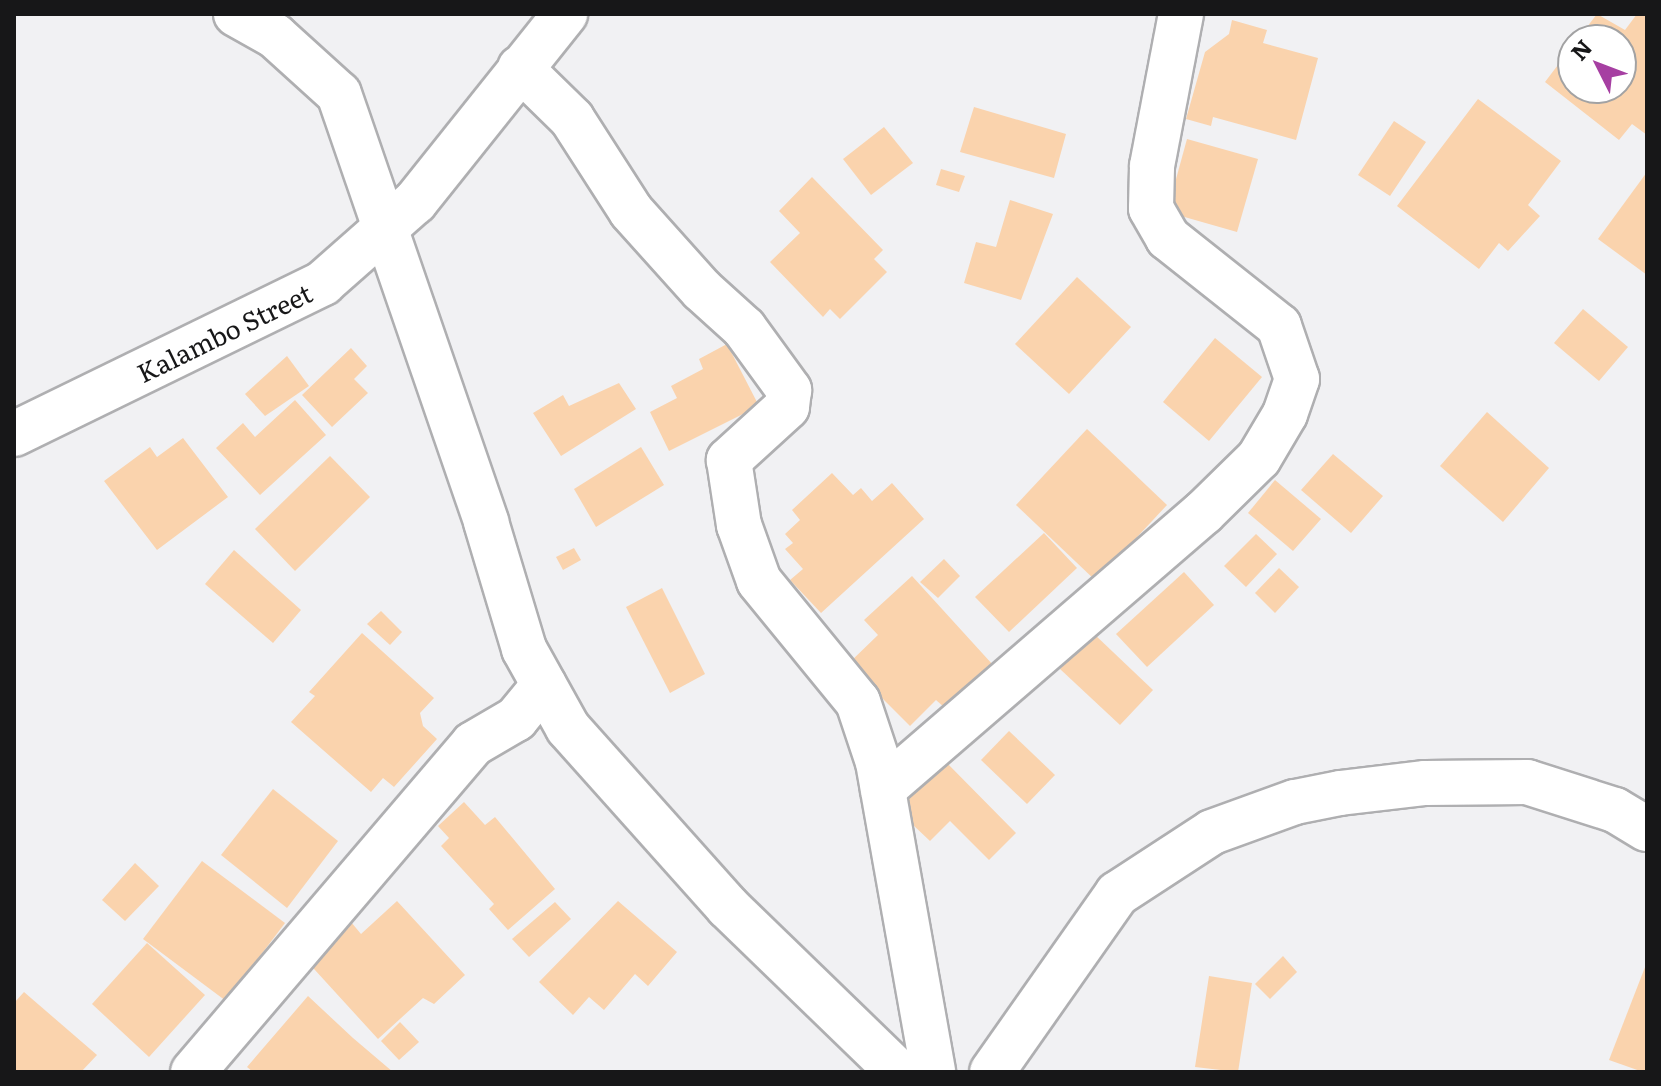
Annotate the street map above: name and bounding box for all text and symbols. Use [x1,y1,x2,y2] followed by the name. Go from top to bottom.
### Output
[1557,24,1637,104] north arrow
[1562,31,1599,67] text: N
[131,276,317,388] street label: Kalambo Street

